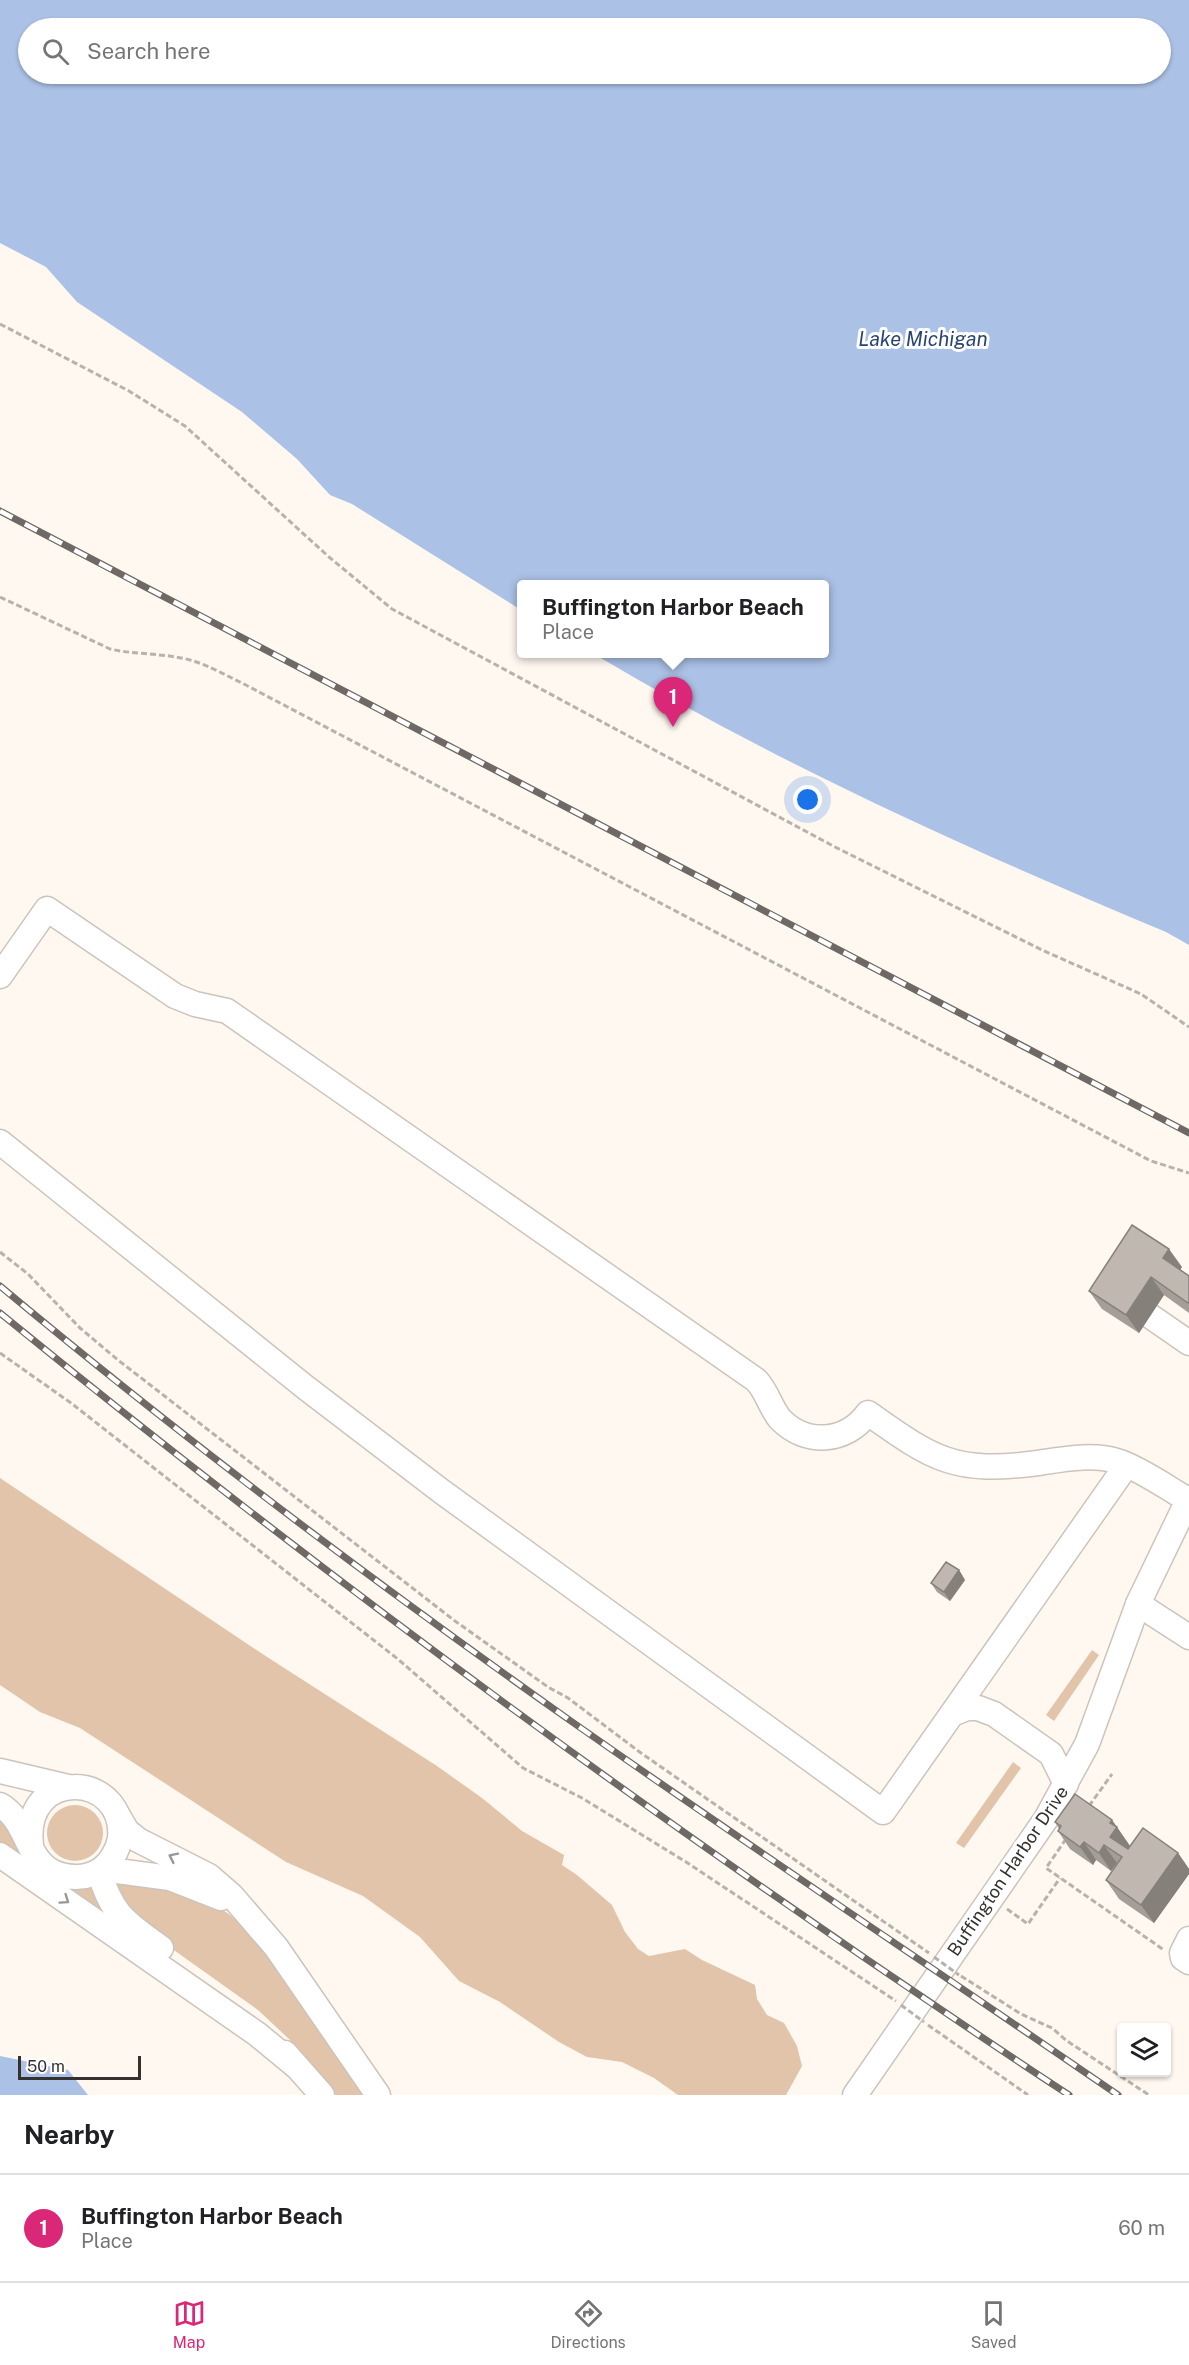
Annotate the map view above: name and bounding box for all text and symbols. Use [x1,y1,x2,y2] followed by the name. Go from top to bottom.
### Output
[18,18,1171,84] search box
[39,35,72,68] icon: search
[87,38,211,64] text: Search here
[858,327,988,351] water label: Lake Michigan
[517,580,829,658] popup
[542,594,804,620] text: Buffington Harbor Beach
[542,620,594,644] text: Place
[654,678,692,727] pin: 1
[793,785,822,814] your location
[943,1782,1072,1960] street label: Buffington Harbor Drive
[169,1853,180,1864] one-way arrow
[58,1893,69,1904] one-way arrow
[1117,2023,1171,2077] map controls
[1117,2023,1171,2077] button: layers
[18,2053,141,2080] scale bar
[27,2057,65,2076] text: 50 m
[24,2119,114,2150] text: Nearby
[81,2203,343,2229] text: Buffington Harbor Beach
[39,2216,48,2240] text: 1
[1118,2216,1165,2240] text: 60 m
[81,2229,133,2253] text: Place
[173,2297,206,2352] tab: Map
[551,2297,626,2352] tab: Directions
[971,2297,1016,2352] tab: Saved

